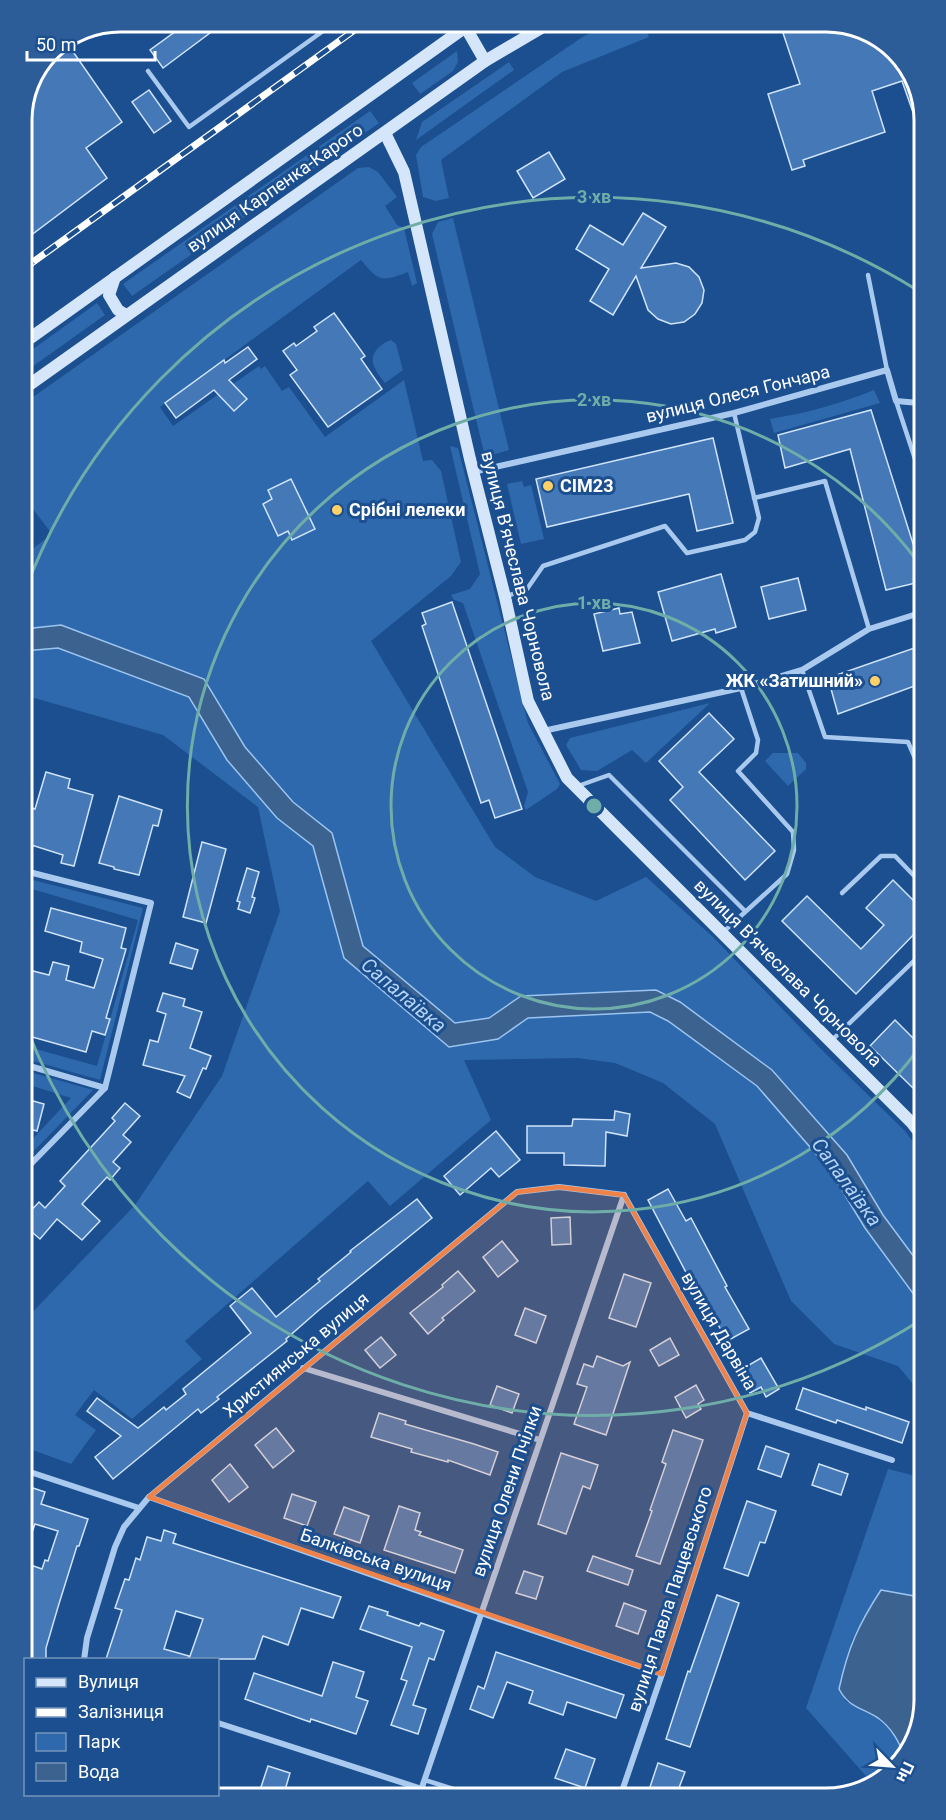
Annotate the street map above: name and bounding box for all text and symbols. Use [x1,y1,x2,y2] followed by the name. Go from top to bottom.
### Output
[27,24,154,62] scale bar
[36,34,76,55] text: 50 m
[183,119,367,256] street label: вулиця Карпенка-Карого
[577,186,611,207] text: 3 хв
[644,360,832,427] street label: вулиця Олеся Гончара
[577,389,611,410] text: 2 хв
[477,449,560,703] street label: вулиця Вʼячеслава Чорновола
[560,475,613,496] place label: СІМ23
[541,479,555,493] marker: СІМ23
[349,499,465,520] place label: Срібні лелеки
[330,503,344,517] marker: Срібні лелеки
[577,592,611,613] text: 1 хв
[725,670,863,691] place label: ЖК «Затишний»
[868,674,882,688] marker: ЖК «Затишний»
[584,796,604,816] centre of rings
[690,875,886,1071] street label: вулиця Вʼячеслава Чорновола
[357,952,451,1038] water label: Сапалаївка
[807,1133,887,1231] water label: Сапалаївка
[677,1268,762,1393] street label: вулиця Дарвіна
[219,1288,373,1422] street label: Християнська вулиця
[467,1403,546,1579] street label: вулиця Олени Пчілки
[623,1483,716,1714] street label: вулиця Павла Пащевського
[298,1524,455,1595] street label: Балківська вулиця
[24,1658,219,1796] legend
[78,1671,139,1692] text: Вулиця
[78,1701,164,1722] text: Залізниця
[78,1731,121,1752] text: Парк
[862,1736,922,1796] north arrow
[892,1759,918,1785] text: Пн
[78,1761,120,1782] text: Вода

